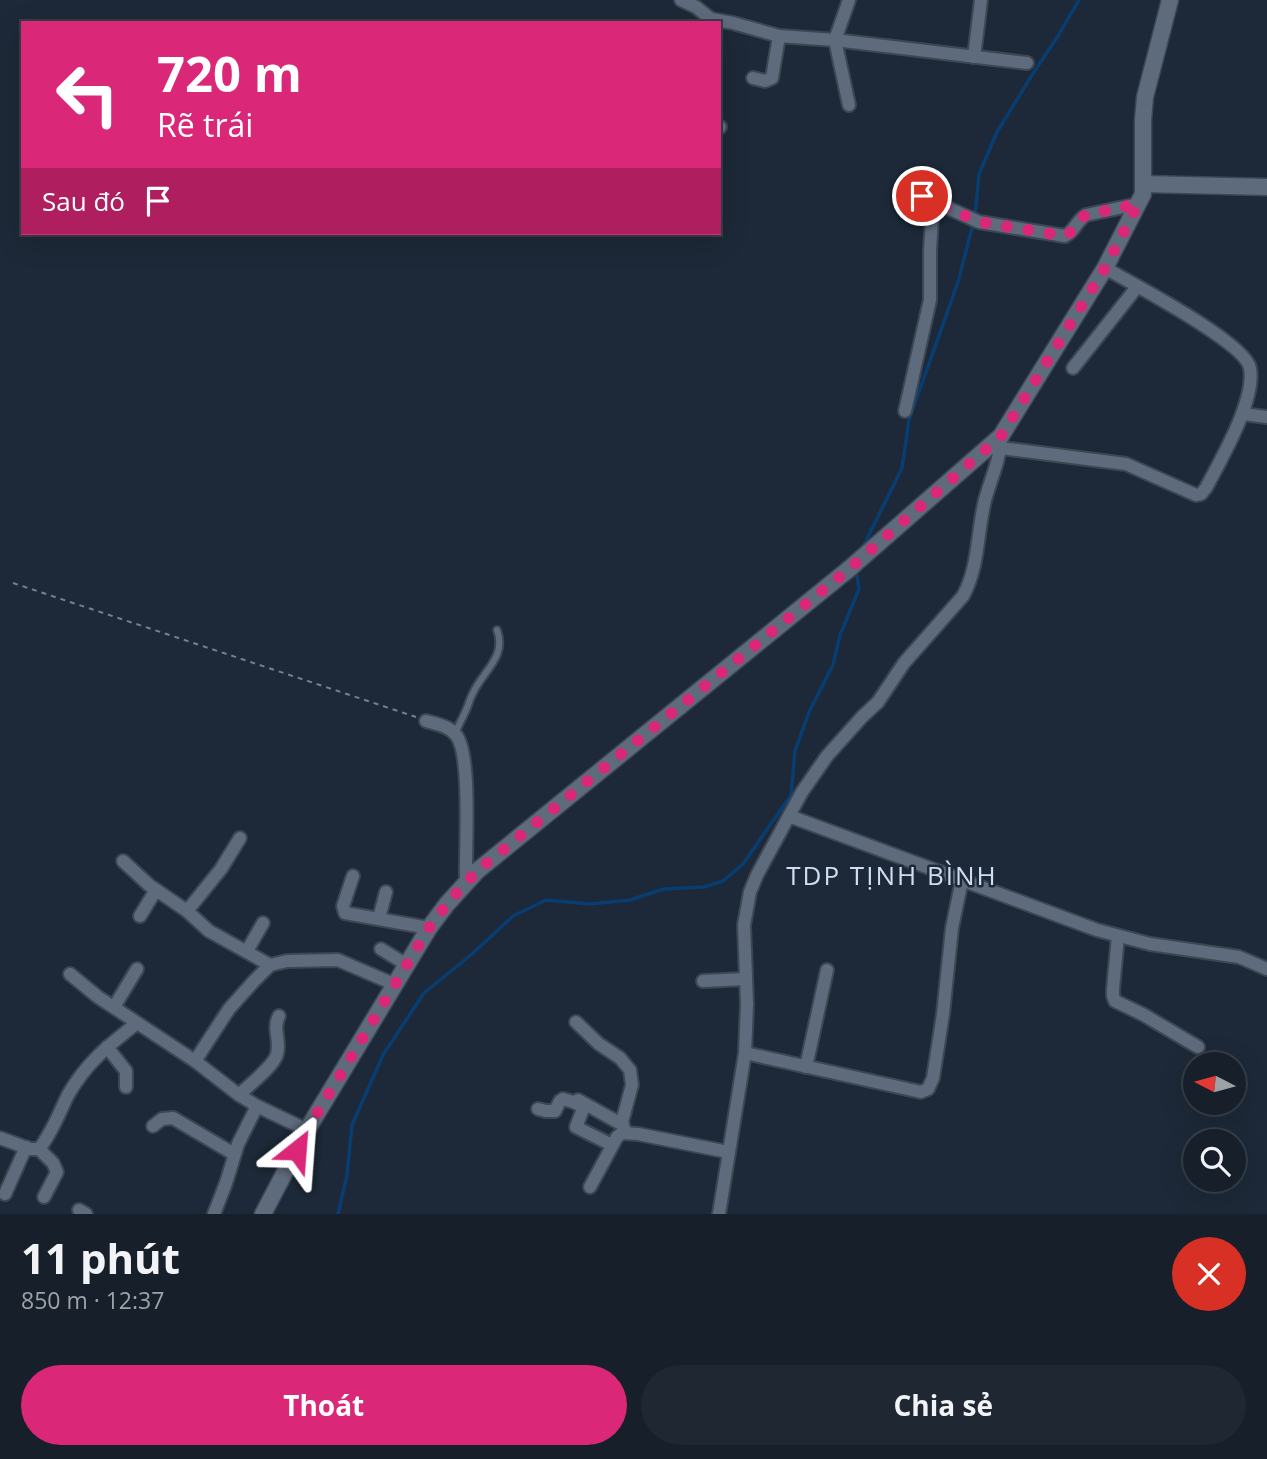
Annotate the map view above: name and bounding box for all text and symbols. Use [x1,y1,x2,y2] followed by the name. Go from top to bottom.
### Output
[157,40,302,106] text: 720 m
[42,49,133,140] icon: left
[157,103,253,146] text: Rẽ trái
[892,166,952,226] pin
[903,177,941,215] icon: arrive
[139,182,177,220] icon: arrive
[42,183,125,219] text: Sau đó
[786,857,998,893] district label: TDP TỊNH BÌNH
[1183,1052,1246,1115] north arrow
[1183,1052,1246,1192] map controls
[260,1113,334,1187] position arrow
[1183,1129,1246,1192] button: search
[21,1229,180,1286] text: 11 phút
[1172,1237,1246,1311] button: close
[21,1284,164,1316] text: 850 m · 12:37
[21,1365,627,1445] button: Thoát
[641,1365,1246,1445] button: Chia sẻ

